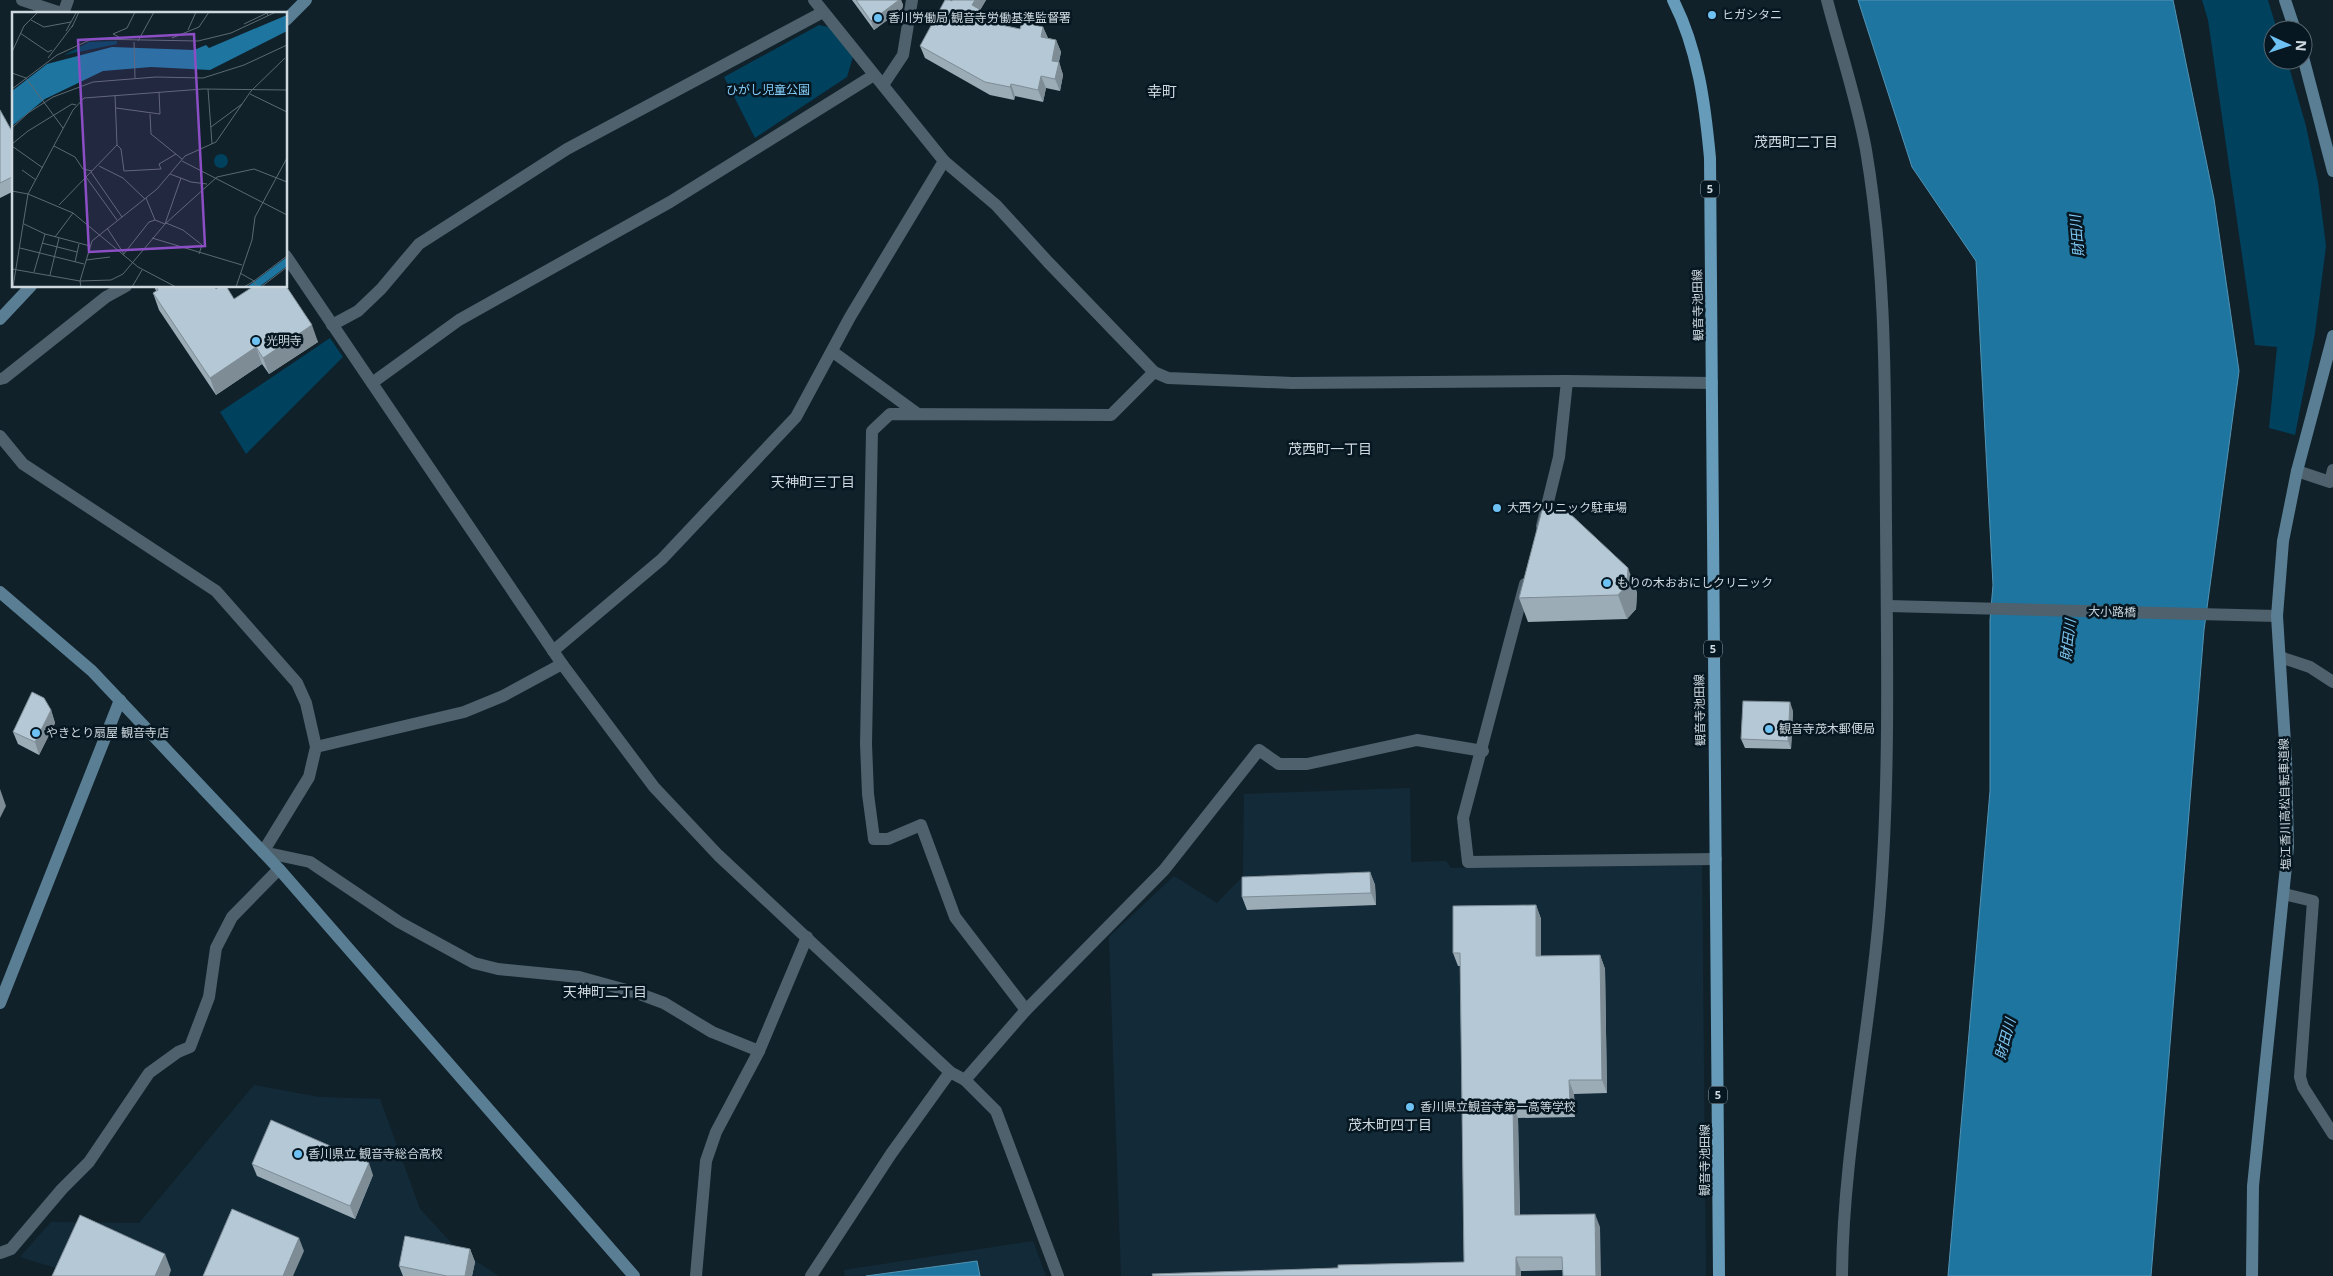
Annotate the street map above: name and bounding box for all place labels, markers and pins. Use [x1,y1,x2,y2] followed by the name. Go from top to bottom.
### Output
[1722,6,1782,23] place label: ヒガシタニ
[888,9,1071,26] place label: 香川労働局 観音寺労働基準監督署
[1706,9,1718,21] marker: ヒガシタニ
[872,12,884,24] marker: 香川労働局 観音寺労働基準監督署
[266,332,302,349] place label: 光明寺
[250,335,262,347] marker: 光明寺
[1507,499,1627,516] place label: 大西クリニック駐車場
[1491,502,1503,514] marker: 大西クリニック駐車場
[1617,574,1773,591] place label: もりの木おおにしクリニック
[1601,577,1613,589] marker: もりの木おおにしクリニック
[1779,720,1875,737] place label: 観音寺茂木郵便局
[1763,723,1775,735] marker: 観音寺茂木郵便局
[46,724,169,741] place label: やきとり扇屋 観音寺店
[30,727,42,739] marker: やきとり扇屋 観音寺店
[1420,1098,1576,1115] place label: 香川県立観音寺第一高等学校
[1404,1101,1416,1113] marker: 香川県立観音寺第一高等学校
[308,1145,443,1162] place label: 香川県立 観音寺総合高校
[292,1148,304,1160] marker: 香川県立 観音寺総合高校

